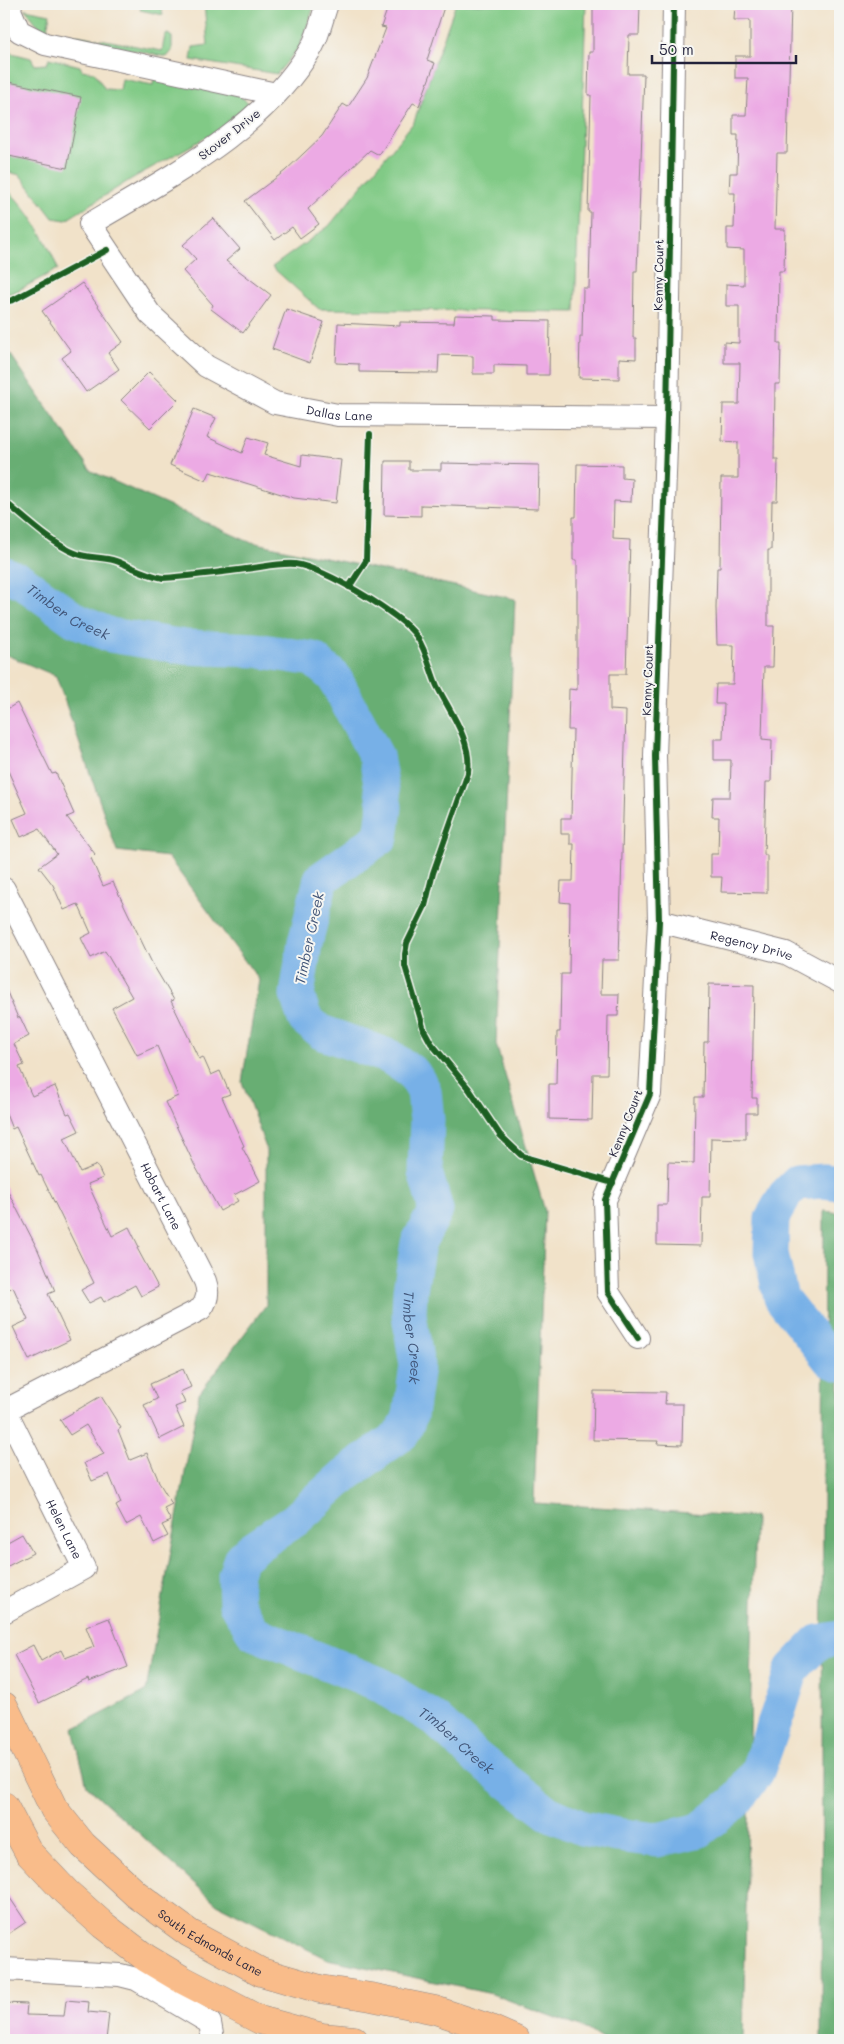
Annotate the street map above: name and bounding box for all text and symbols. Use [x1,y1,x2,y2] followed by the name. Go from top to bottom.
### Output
[652,32,795,64] scale bar
[659,39,694,59] text: 50 m
[195,105,263,163] street label: Stover Drive
[649,239,667,311] street label: Kenny Court
[305,401,373,423] street label: Dallas Lane
[23,579,113,644] water label: Timber Creek
[638,644,656,716] street label: Kenny Court
[290,889,328,986] water label: Timber Creek
[709,926,796,964] street label: Regency Drive
[604,1087,646,1159] street label: Kenny Court
[137,1159,185,1233] street label: Hobart Lane
[399,1290,427,1386] water label: Timber Creek
[43,1496,86,1561] street label: Helen Lane
[416,1702,499,1778] water label: Timber Creek
[155,1905,266,1980] street label: South Edmonds Lane

